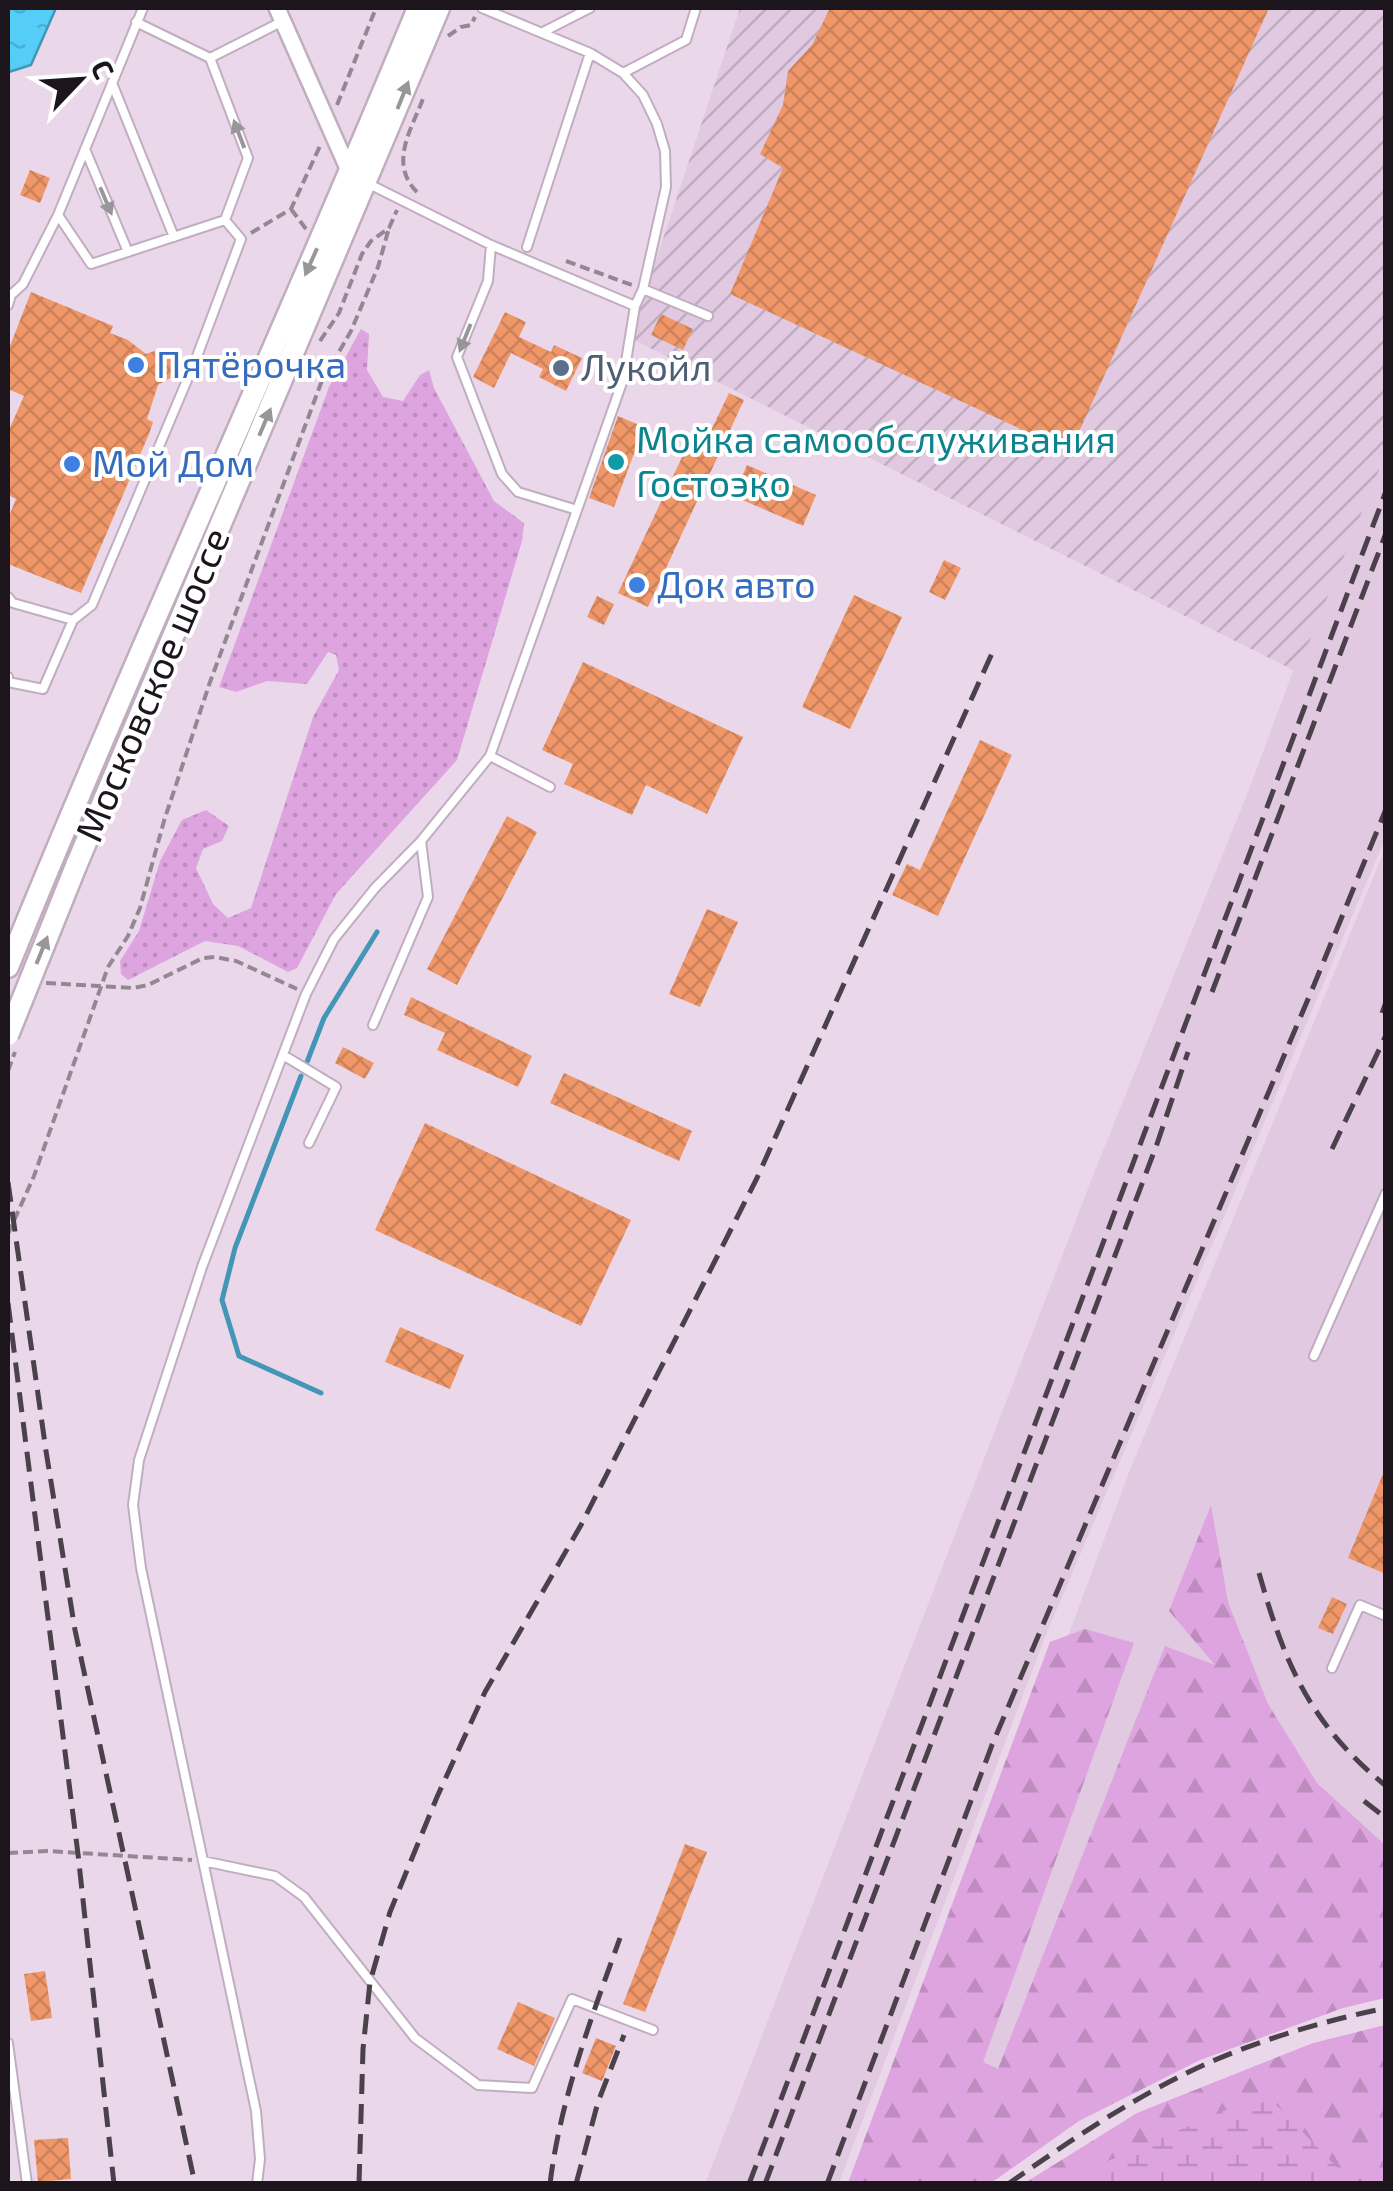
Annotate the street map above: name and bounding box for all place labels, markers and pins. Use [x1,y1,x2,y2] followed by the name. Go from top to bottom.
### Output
[156,340,346,386] place label: Пятёрочка
[581,343,712,389] place label: Лукойл
[125,354,147,376] marker: Пятёрочка
[550,357,572,379] marker: Лукойл
[636,415,1116,505] place label: Мойка самообслуживания Гостоэко
[92,439,254,485] place label: Мой Дом
[605,451,627,473] marker: Мойка самообслуживания Гостоэко
[61,453,83,475] marker: Мой Дом
[657,560,816,606] place label: Док авто
[626,574,648,596] marker: Док авто

